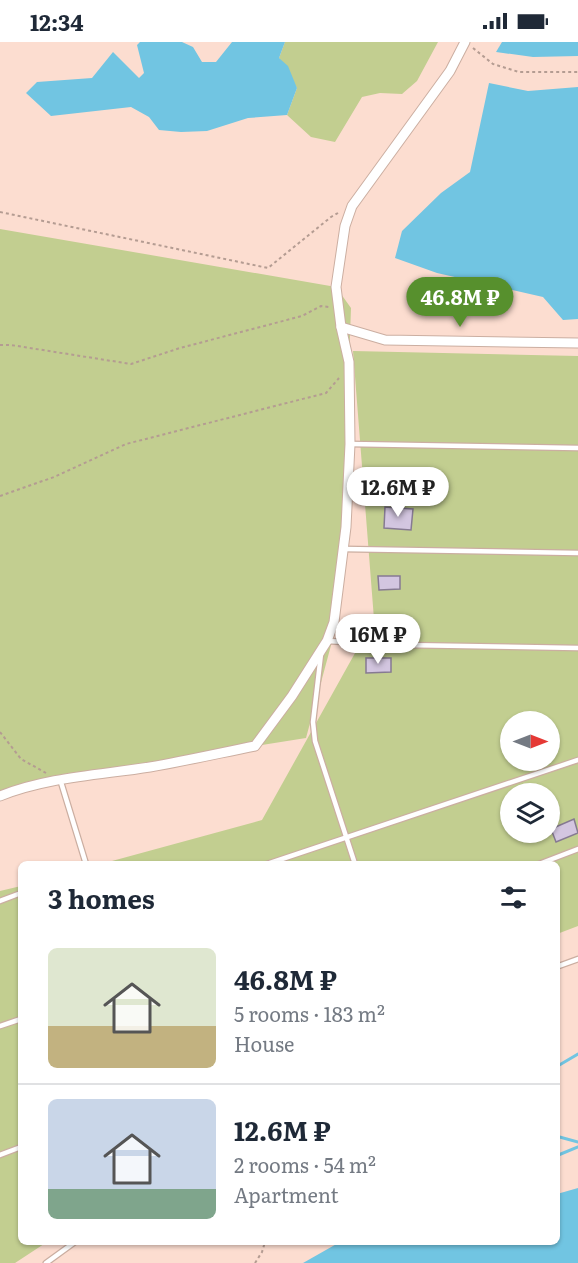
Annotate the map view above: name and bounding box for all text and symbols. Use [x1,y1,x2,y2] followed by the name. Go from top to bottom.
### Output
[30,5,83,38] text: 12:34
[405,277,515,328] pin: 46.8M ₽
[420,281,500,311] text: 46.8M ₽
[343,467,453,518] pin: 12.6M ₽
[361,471,435,501] text: 12.6M ₽
[336,614,420,665] pin: 16M ₽
[349,618,407,648] text: 16M ₽
[500,711,560,771] north arrow
[500,711,560,843] map controls
[500,783,560,843] button: layers
[48,878,155,917] text: 3 homes
[497,881,530,914] icon: filters
[234,959,337,998] text: 46.8M ₽
[96,972,168,1044] icon: home
[234,998,385,1028] text: 5 rooms · 183 m²
[234,1028,294,1058] text: House
[234,1110,331,1149] text: 12.6M ₽
[96,1123,168,1195] icon: home
[234,1149,376,1179] text: 2 rooms · 54 m²
[234,1179,339,1209] text: Apartment

